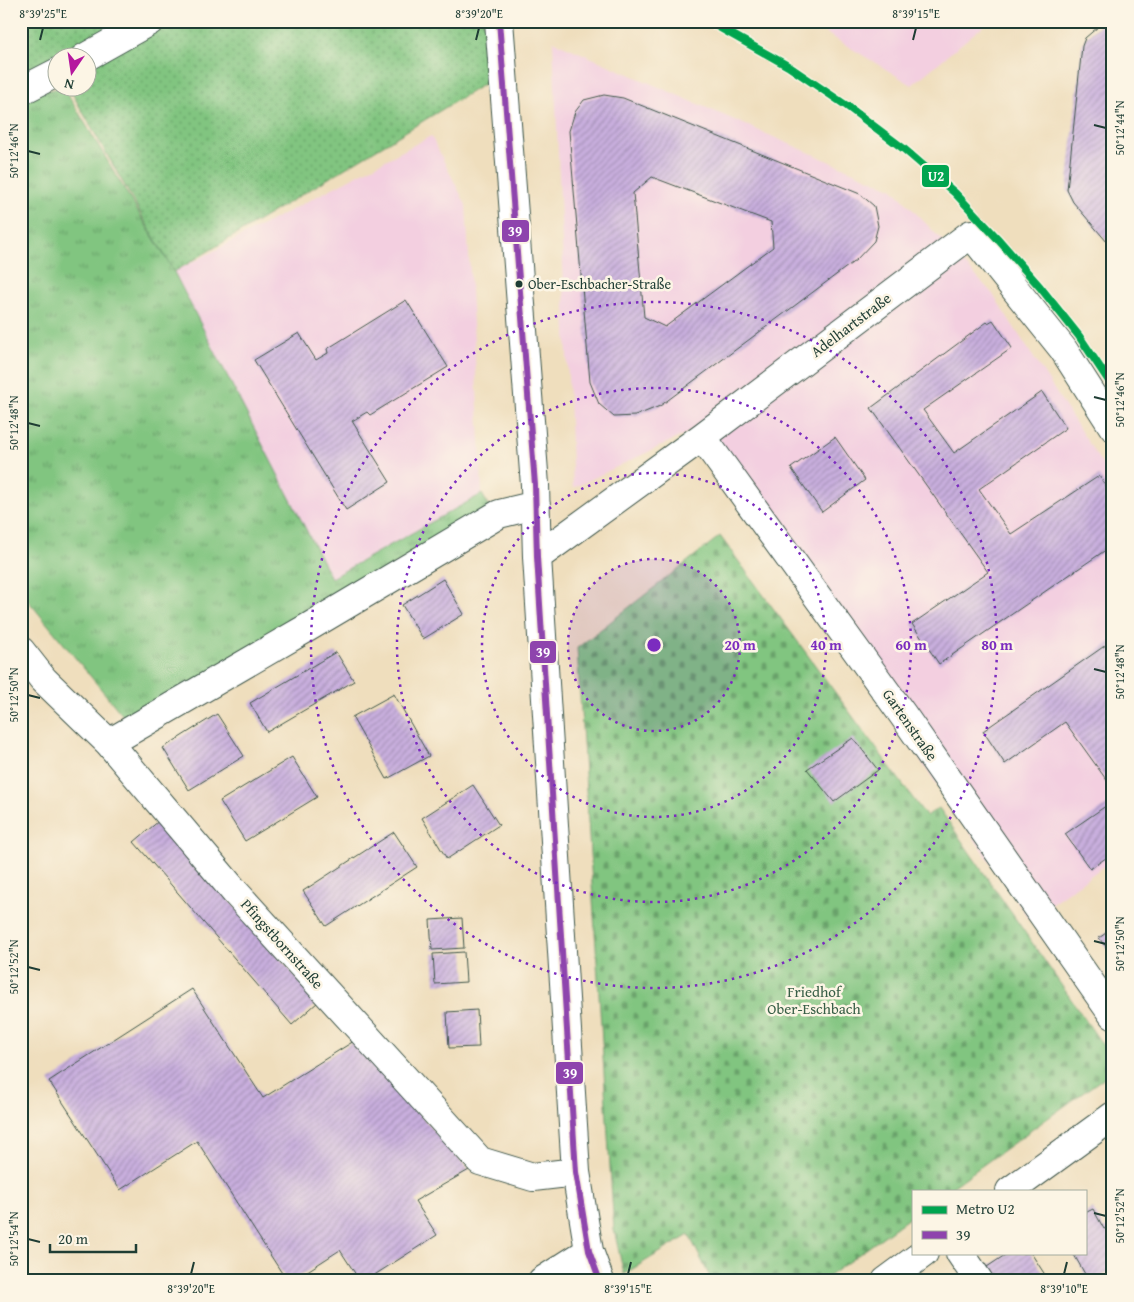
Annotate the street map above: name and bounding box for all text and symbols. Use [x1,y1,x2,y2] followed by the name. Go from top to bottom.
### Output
[19,5,67,22] text: 8°39'25"E
[455,5,503,22] text: 8°39'20"E
[892,5,940,22] text: 8°39'15"E
[48,48,98,98] north arrow
[62,74,76,95] text: N
[1111,100,1128,156] text: 50°12'44"N
[5,123,22,179] text: 50°12'46"N
[921,164,950,188] line badge: U2
[928,166,944,186] text: U2
[501,219,530,243] line badge: 39
[508,221,522,241] text: 39
[528,274,671,294] place label: Ober-Eschbacher-Straße
[514,279,524,289] marker: Ober-Eschbacher-Straße
[806,287,895,362] street label: Adelhartstraße
[1111,372,1128,428] text: 50°12'46"N
[5,395,22,451] text: 50°12'48"N
[724,634,756,655] text: 20 m
[810,634,842,655] text: 40 m
[895,634,927,655] text: 60 m
[981,634,1013,655] text: 80 m
[645,636,663,654] centre of rings
[529,640,557,664] line badge: 39
[536,642,550,662] text: 39
[1111,644,1128,700] text: 50°12'48"N
[5,667,22,723] text: 50°12'50"N
[878,685,943,765] street label: Gartenstraße
[236,894,328,993] street label: Pfingstbornstraße
[1111,916,1128,972] text: 50°12'50"N
[5,939,22,995] text: 50°12'52"N
[767,981,861,1019] park label: Friedhof Ober-Eschbach
[555,1061,584,1085] line badge: 39
[563,1063,577,1083] text: 39
[1111,1188,1128,1244] text: 50°12'52"N
[912,1190,1086,1254] legend
[956,1198,1015,1219] text: Metro U2
[5,1211,22,1267] text: 50°12'54"N
[50,1222,136,1254] scale bar
[956,1224,970,1245] text: 39
[58,1228,89,1249] text: 20 m
[167,1280,215,1297] text: 8°39'20"E
[604,1280,652,1297] text: 8°39'15"E
[1040,1280,1088,1297] text: 8°39'10"E

